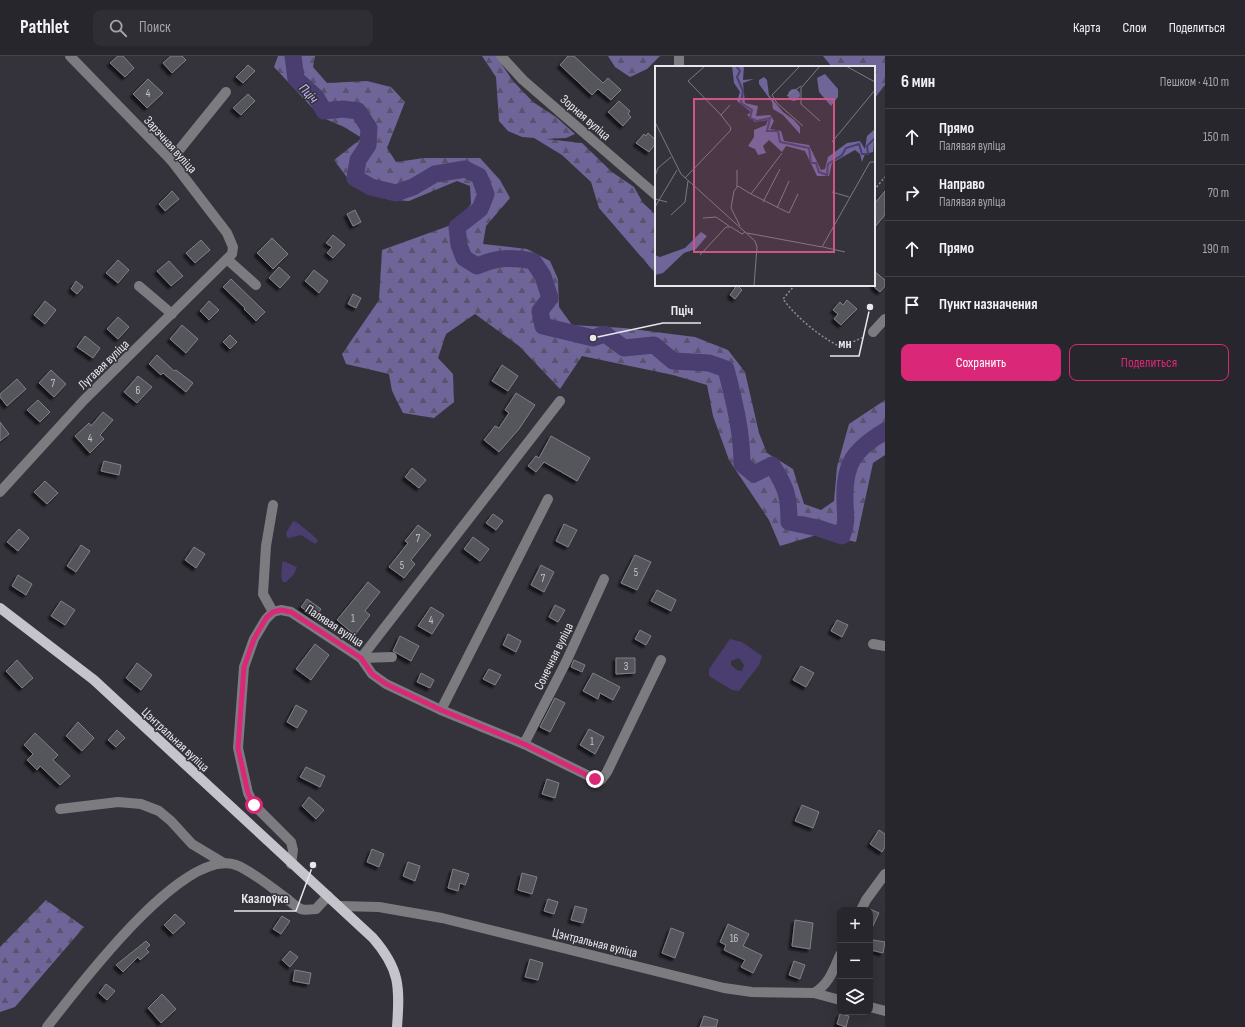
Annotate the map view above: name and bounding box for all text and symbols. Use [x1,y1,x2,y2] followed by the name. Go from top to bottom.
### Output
[93,10,373,46] search box
[20,16,69,39] text: Pathlet
[107,17,129,39] icon: search
[139,18,171,37] text: Поиск
[1073,19,1101,36] text: Карта
[1123,19,1147,36] text: Слои
[1169,19,1225,36] text: Поделиться
[655,66,875,286] inset map
[901,72,935,92] text: 6 мин
[1160,74,1229,90] text: Пешком · 410 m
[295,80,322,107] water label: Пціч
[146,87,151,100] house number: 4
[557,92,614,144] street label: Зорная вуліца
[140,113,200,177] street label: Зарэчная вуліца
[939,119,974,138] text: Прямо
[901,126,923,148] icon: ahead
[1203,129,1229,145] text: 150 m
[939,138,1005,154] text: Палявая вуліца
[939,175,985,194] text: Направо
[901,182,923,204] icon: right
[1208,185,1229,201] text: 70 m
[939,194,1005,210] text: Палявая вуліца
[901,238,923,260] icon: ahead
[939,239,974,258] text: Прямо
[1202,241,1229,257] text: 190 m
[901,294,923,316] icon: arrive
[939,295,1037,314] text: Пункт назначения
[663,297,701,323] callout: Пціч
[671,302,693,319] text: Пціч
[830,330,859,356] callout: мн
[838,335,852,352] text: мн
[75,336,133,393] street label: Лугавая вуліца
[901,344,1061,381] button: Сохранить
[1069,344,1229,381] button: Поделиться
[51,377,56,390] house number: 7
[136,384,141,397] house number: 6
[88,432,93,445] house number: 4
[416,532,421,545] house number: 7
[400,559,404,572] house number: 5
[634,566,638,579] house number: 5
[541,572,546,585] house number: 7
[302,601,367,651] street label: Палявая вуліца
[351,612,355,625] house number: 1
[429,614,434,627] house number: 4
[531,620,577,693] street label: Сонечная вуліца
[624,660,629,673] house number: 3
[138,704,213,775] street label: Цэнтральная вуліца
[590,735,594,748] house number: 1
[586,770,604,788] route end
[245,796,263,814] route start
[234,885,296,911] callout: Казлоўка
[241,890,289,907] text: Казлоўка
[837,907,873,1015] map controls
[837,907,873,943] button: +
[551,925,639,961] street label: Цэнтральная вуліца
[730,932,739,945] house number: 16
[837,943,873,979] button: −
[837,979,873,1015] button: layers

